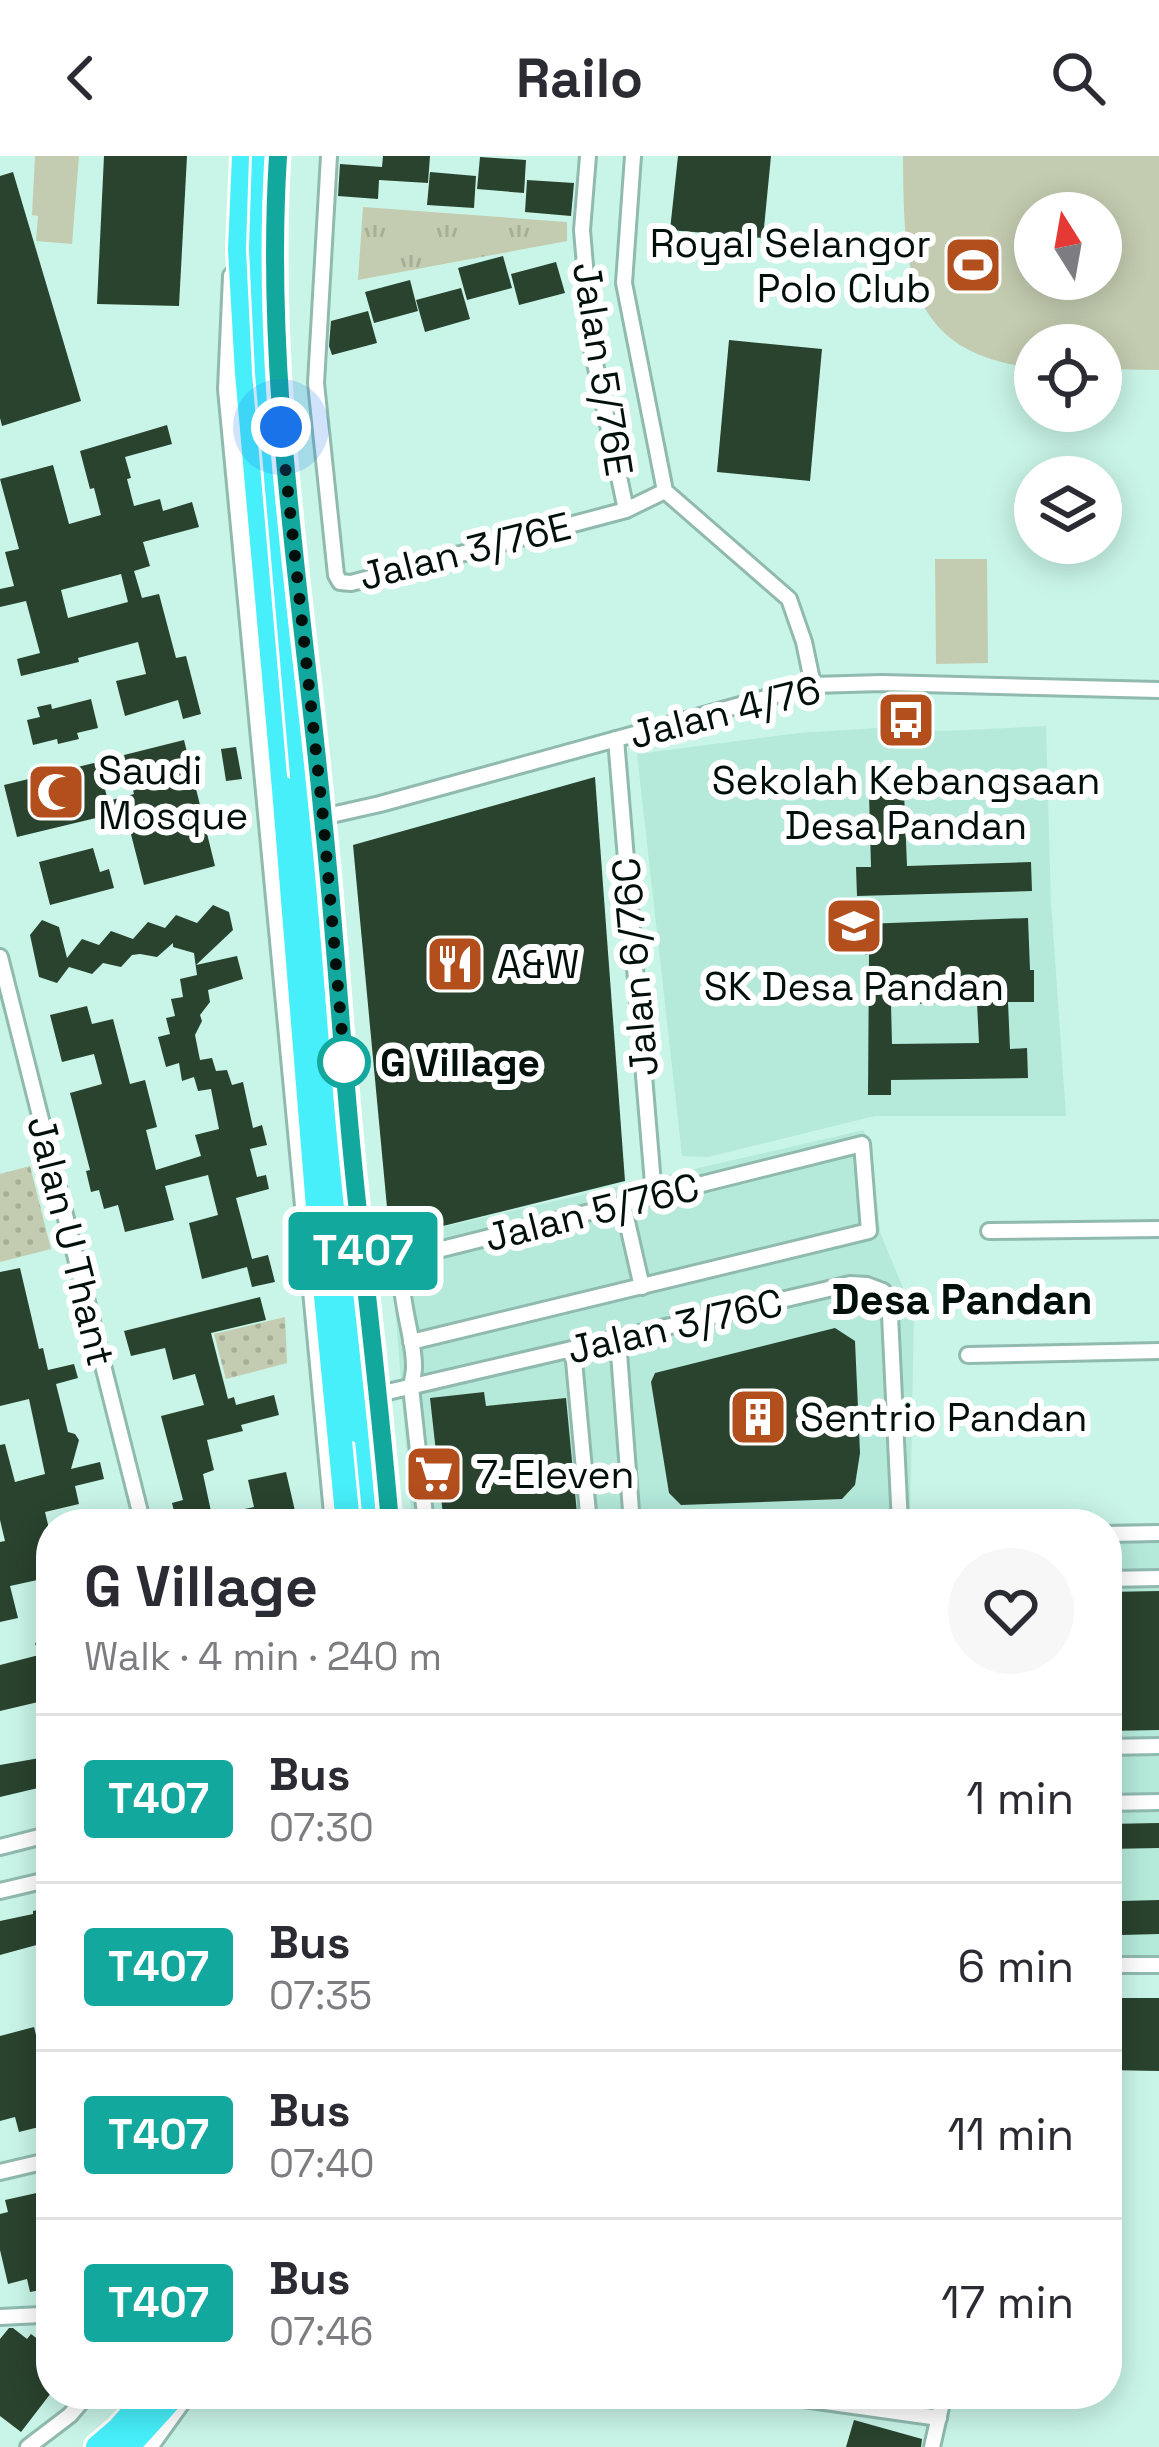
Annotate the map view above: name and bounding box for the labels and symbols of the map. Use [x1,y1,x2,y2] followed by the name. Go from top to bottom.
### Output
[1014,192,1122,300] north arrow
[650,219,931,313] place label: Royal Selangor Polo Club
[942,234,1004,296] sports icon: Royal Selangor Polo Club
[562,259,644,479] street label: Jalan 5/76E
[251,397,311,457] your location
[354,501,576,601] street label: Jalan 3/76E
[625,665,825,759] street label: Jalan 4/76
[875,689,937,751] bus stop icon: Sekolah Kebangsaan Desa Pandan
[98,746,248,840] place label: Saudi Mosque
[712,756,1100,850] place label: Sekolah Kebangsaan Desa Pandan
[25,761,87,823] mosque icon: Saudi Mosque
[601,856,669,1078] street label: Jalan 6/76C
[823,895,885,957] school or university icon: SK Desa Pandan
[424,933,486,995] restaurant icon: A&W
[497,940,579,989] place label: A&W
[704,962,1004,1011] place label: SK Desa Pandan
[319,1037,369,1087] marker: G Village
[380,1038,540,1087] place label: G Village
[16,1111,126,1371] street label: Jalan U Thant
[480,1162,704,1262] street label: Jalan 5/76C
[279,1212,447,1290] line badge: T407
[831,1273,1093,1326] district label: Desa Pandan
[563,1277,787,1375] street label: Jalan 3/76C
[727,1386,789,1448] building icon: Sentrio Pandan
[800,1393,1087,1442] place label: Sentrio Pandan
[403,1443,465,1505] supermarket icon: 7-Eleven
[476,1450,635,1499] place label: 7-Eleven

